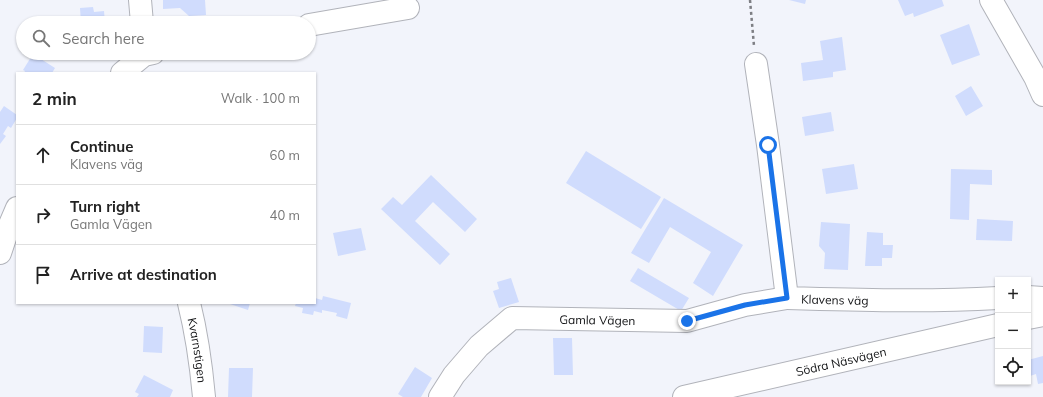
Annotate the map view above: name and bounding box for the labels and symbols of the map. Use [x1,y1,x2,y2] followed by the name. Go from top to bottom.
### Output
[759,136,777,154] route start
[801,291,869,307] street label: Klavens väg
[559,311,636,328] street label: Gamla Vägen
[678,312,696,330] route end
[185,316,210,383] street label: Kvarnstigen
[794,343,888,379] street label: Södra Näsvägen

